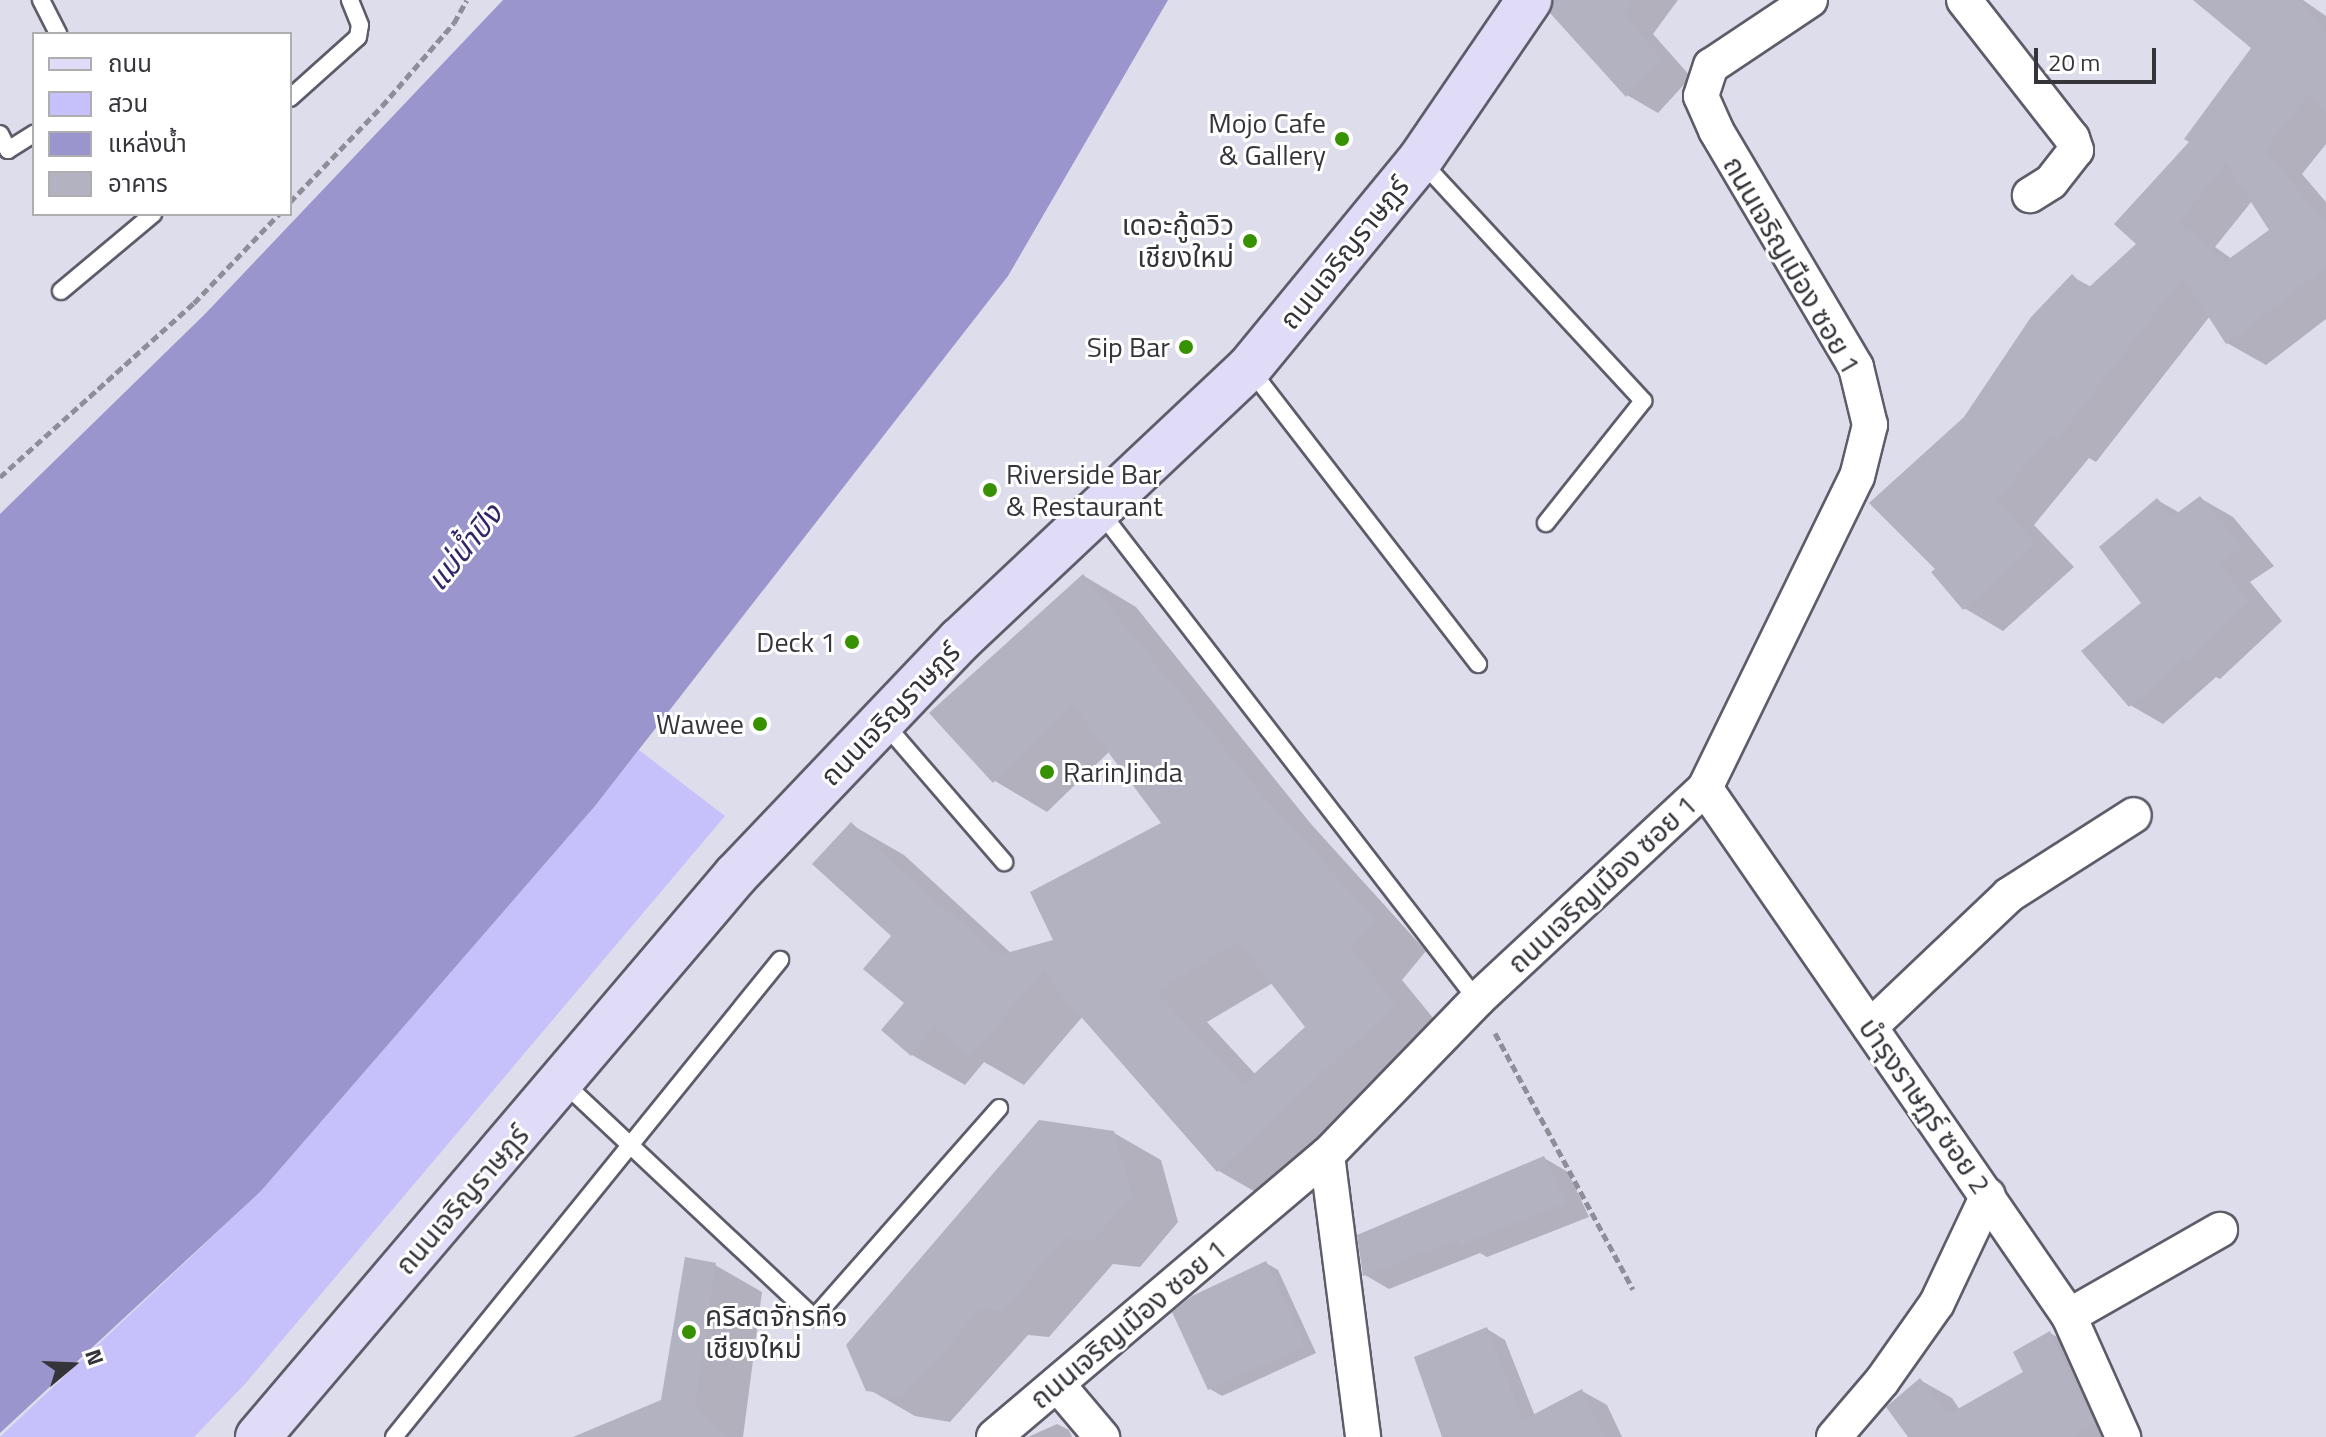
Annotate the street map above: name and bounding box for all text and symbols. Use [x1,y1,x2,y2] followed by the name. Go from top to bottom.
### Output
[32,32,292,216] legend
[2038,32,2160,82] scale bar
[2048,44,2100,80] text: 20 m
[108,45,152,81] text: ถนน
[108,85,148,121] text: สวน
[1208,106,1326,172] place label: Mojo Cafe & Gallery
[108,125,187,161] text: แหล่งน้ำ
[1333,130,1351,148] marker: Mojo Cafe & Gallery
[1716,150,1868,380] street label: ถนนเจริญเมือง ซอย 1
[108,165,168,201] text: อาคาร
[1272,170,1416,336] street label: ถนนเจริญราษฎร์
[1122,208,1234,274] place label: เดอะกู้ดวิว เชียงใหม่
[1241,232,1259,250] marker: เดอะกู้ดวิว เชียงใหม่
[1087,330,1170,364] place label: Sip Bar
[1177,338,1195,356] marker: Sip Bar
[1006,457,1163,523] place label: Riverside Bar & Restaurant
[981,481,999,499] marker: Riverside Bar & Restaurant
[418,497,510,597] water label: แม่น้ำปิง
[756,625,836,659] place label: Deck 1
[843,633,861,651] marker: Deck 1
[813,635,967,793] street label: ถนนเจริญราษฎร์
[656,707,744,741] place label: Wawee
[751,715,769,733] marker: Wawee
[1063,755,1183,789] place label: RarinJinda
[1038,763,1056,781] marker: RarinJinda
[1501,788,1703,980] street label: ถนนเจริญเมือง ซอย 1
[1852,1012,1998,1200] street label: บำรุงราษฏร์ ซอย 2
[388,1119,536,1281] street label: ถนนเจริญราษฎร์
[1023,1232,1233,1416] street label: ถนนเจริญเมือง ซอย 1
[705,1299,847,1365] place label: คริสตจักรที๑ เชียงใหม่
[680,1323,698,1341] marker: คริสตจักรที๑ เชียงใหม่
[32,1325,112,1405] north arrow
[76,1344,113,1370] text: N

